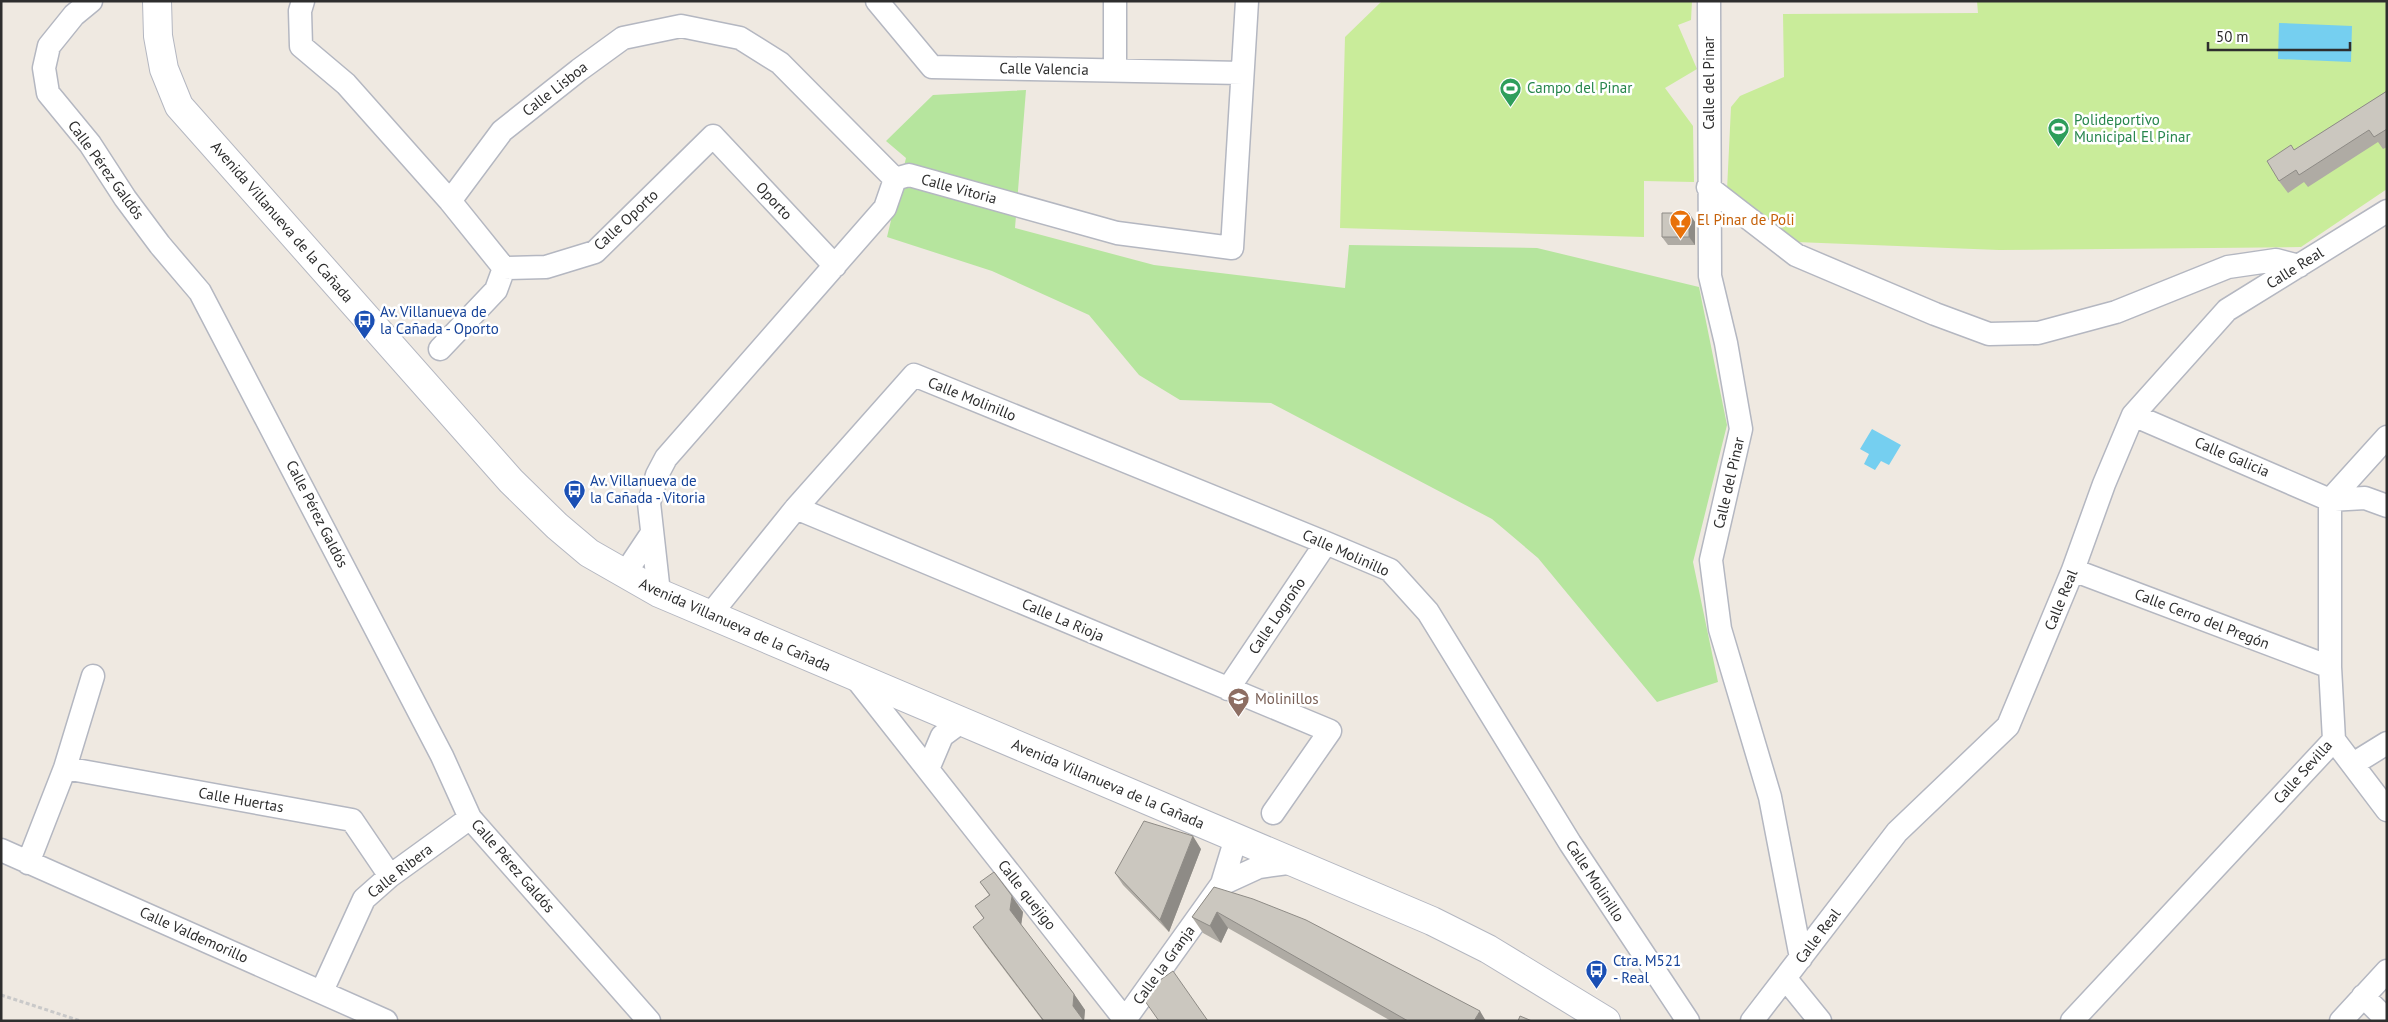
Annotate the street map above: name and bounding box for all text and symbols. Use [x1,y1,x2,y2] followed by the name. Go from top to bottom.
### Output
[2208,20,2350,52] scale bar
[2216,27,2249,46] text: 50 m
[1699,36,1718,130] street label: Calle del Pinar
[518,57,591,120] street label: Calle Lisboa
[999,58,1089,79] street label: Calle Valencia
[1499,76,1523,107] sports icon: Campo del Pinar
[1527,78,1632,97] place label: Campo del Pinar
[2074,110,2190,146] place label: Polideportivo Municipal El Pinar
[64,116,149,223] street label: Calle Pérez Galdós
[2046,117,2070,148] sports icon: Polideportivo Municipal El Pinar
[207,137,358,306] street label: Avenida Villanueva de la Cañada
[919,169,999,208] street label: Calle Vitoria
[752,178,797,224] street label: Oporto
[590,185,662,254] street label: Calle Oporto
[1669,208,1693,239] bar icon: El Pinar de Poli
[1697,210,1795,229] place label: El Pinar de Poli
[2263,242,2327,293] street label: Calle Real
[380,302,499,338] place label: Av. Villanueva de la Cañada - Oporto
[352,309,376,340] bus stop icon: Av. Villanueva de la Cañada - Oporto
[925,372,1019,425] street label: Calle Molinillo
[2192,432,2272,481] street label: Calle Galicia
[1709,435,1748,531] street label: Calle del Pinar
[282,457,353,571] street label: Calle Pérez Galdós
[590,471,705,507] place label: Av. Villanueva de la Cañada - Vitoria
[562,478,586,509] bus stop icon: Av. Villanueva de la Cañada - Vitoria
[1300,525,1393,580] street label: Calle Molinillo
[2040,566,2082,633] street label: Calle Real
[636,574,834,675] street label: Avenida Villanueva de la Cañada
[1244,574,1309,658] street label: Calle Logroño
[2132,584,2272,653] street label: Calle Cerro del Pregón
[1019,594,1107,645] street label: Calle La Rioja
[1227,687,1251,718] school or university icon: Molinillos
[1255,689,1319,708] place label: Molinillos
[1009,734,1207,833] street label: Avenida Villanueva de la Cañada
[2269,736,2336,807] street label: Calle Sevilla
[197,783,285,816] street label: Calle Huertas
[468,815,559,916] street label: Calle Pérez Galdós
[1562,836,1629,925] street label: Calle Molinillo
[363,839,436,902] street label: Calle Ribera
[994,856,1061,934] street label: Calle quejigo
[137,902,252,967] street label: Calle Valdemorillo
[1791,904,1845,967] street label: Calle Real
[1128,921,1199,1008] street label: Calle la Granja
[1613,951,1681,987] place label: Ctra. M521 - Real
[1585,958,1609,989] bus stop icon: Ctra. M521 - Real

